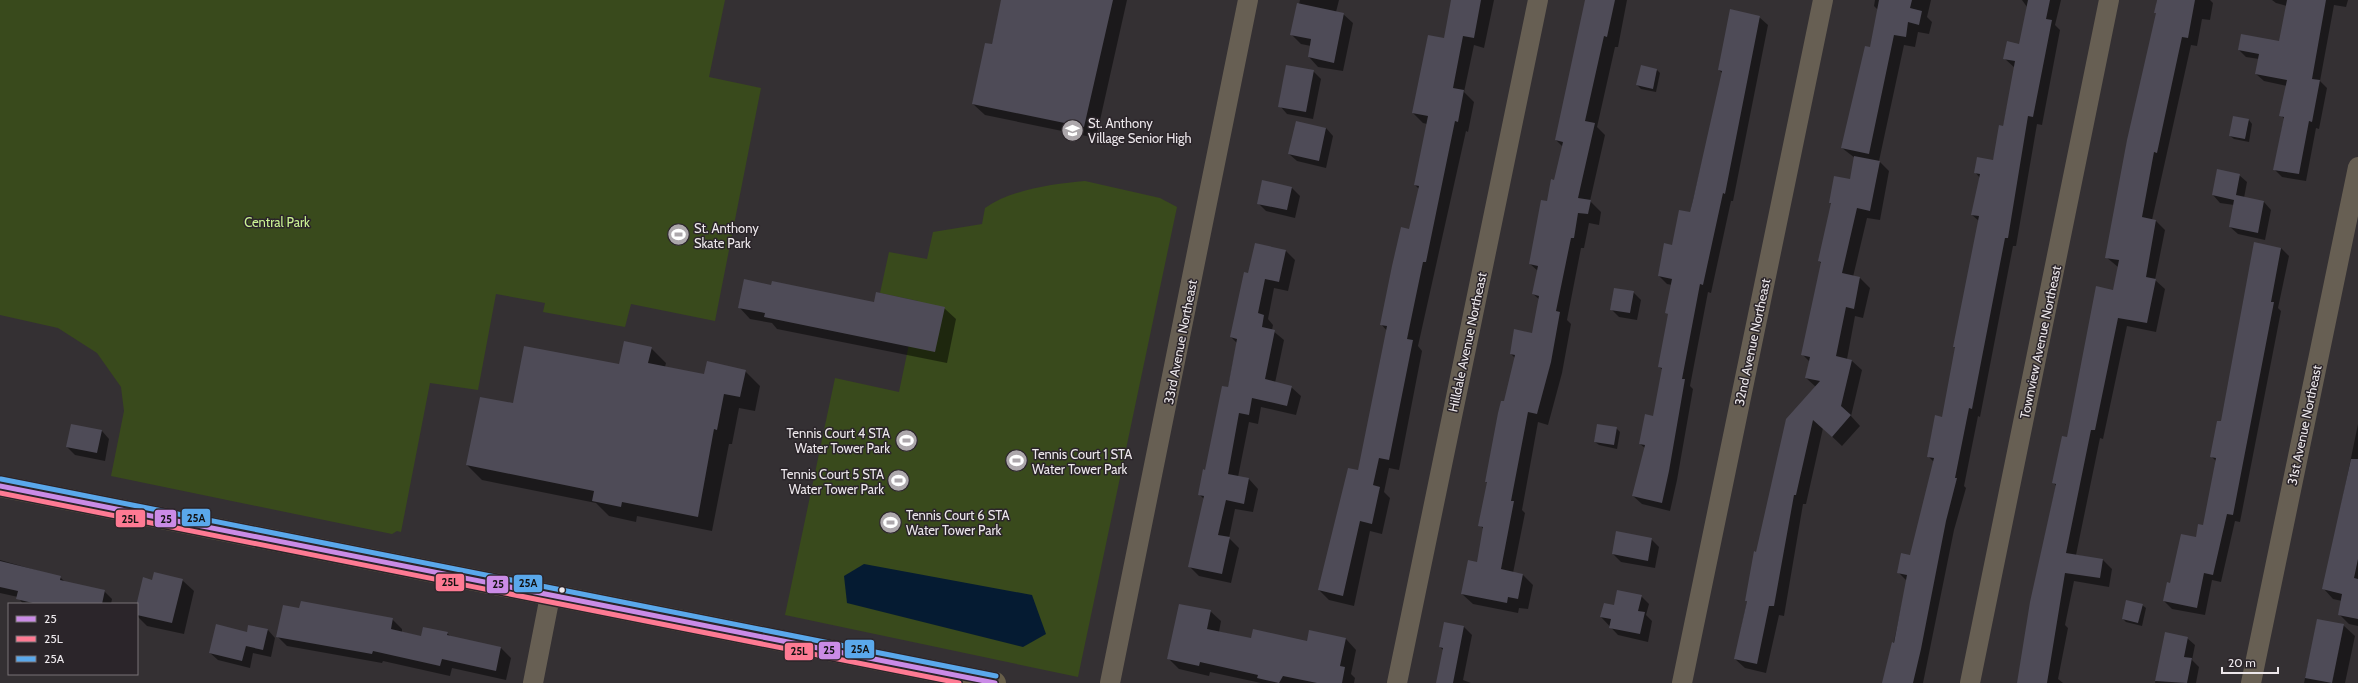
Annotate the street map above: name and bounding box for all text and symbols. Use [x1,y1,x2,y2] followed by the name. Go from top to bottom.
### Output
[1088,115,1191,146] place label: St. Anthony Village Senior High
[1060,117,1086,143] school or university icon: St. Anthony Village Senior High
[244,214,310,230] park label: Central Park
[694,220,759,251] place label: St. Anthony Skate Park
[665,222,691,248] sports icon: St. Anthony Skate Park
[2016,263,2064,420] street label: Townview Avenue Northeast
[1444,270,1490,413] street label: Hilldale Avenue Northeast
[1731,276,1773,407] street label: 32nd Avenue Northeast
[1160,278,1200,406] street label: 33rd Avenue Northeast
[2283,363,2325,487] street label: 31st Avenue Northeast
[786,425,890,456] place label: Tennis Court 4 STA Water Tower Park
[893,427,919,453] sports icon: Tennis Court 4 STA Water Tower Park
[1032,446,1132,477] place label: Tennis Court 1 STA Water Tower Park
[1003,448,1029,474] sports icon: Tennis Court 1 STA Water Tower Park
[781,466,884,497] place label: Tennis Court 5 STA Water Tower Park
[886,468,912,494] sports icon: Tennis Court 5 STA Water Tower Park
[906,507,1010,538] place label: Tennis Court 6 STA Water Tower Park
[181,508,211,527] line badge: 25A
[115,509,146,528] line badge: 25L
[154,509,177,528] line badge: 25
[878,509,904,535] sports icon: Tennis Court 6 STA Water Tower Park
[187,511,205,525] text: 25A
[121,512,139,526] text: 25L
[160,512,172,526] text: 25
[435,573,465,592] line badge: 25L
[513,574,543,593] line badge: 25A
[441,575,459,589] text: 25L
[486,575,509,594] line badge: 25
[519,576,537,590] text: 25A
[492,577,504,591] text: 25
[557,585,567,595] unlabelled marker
[8,603,138,675] legend
[44,611,57,626] text: 25
[44,631,63,646] text: 25L
[844,639,875,659] line badge: 25A
[818,641,841,660] line badge: 25
[784,642,814,661] line badge: 25L
[851,642,869,656] text: 25A
[823,643,835,657] text: 25
[790,644,808,658] text: 25L
[2222,649,2278,675] scale bar
[44,651,65,666] text: 25A
[2228,655,2256,670] text: 20 m

